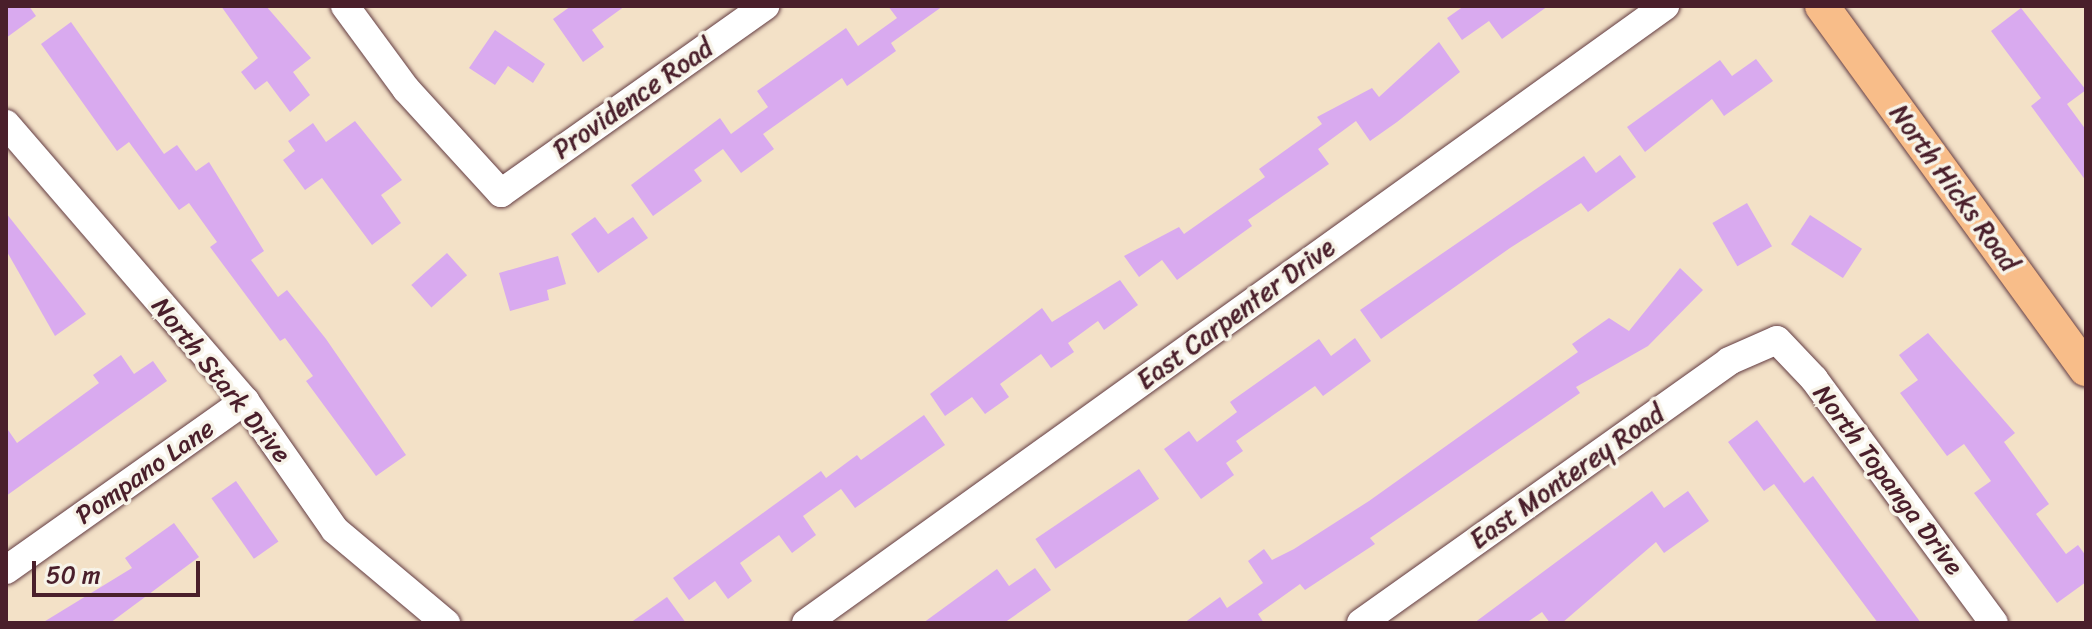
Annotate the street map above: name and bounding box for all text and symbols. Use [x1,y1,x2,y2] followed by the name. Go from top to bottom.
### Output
[547,32,719,166] street label: Providence Road
[1883,98,2025,278] street label: North Hicks Road
[1130,231,1342,397] street label: East Carpenter Drive
[145,291,297,469] street label: North Stark Drive
[1806,378,1970,582] street label: North Topanga Drive
[1464,398,1670,556] street label: East Monterey Road
[70,413,220,531] street label: Pompano Lane
[36,545,204,595] scale bar
[46,554,101,596] text: 50 m

